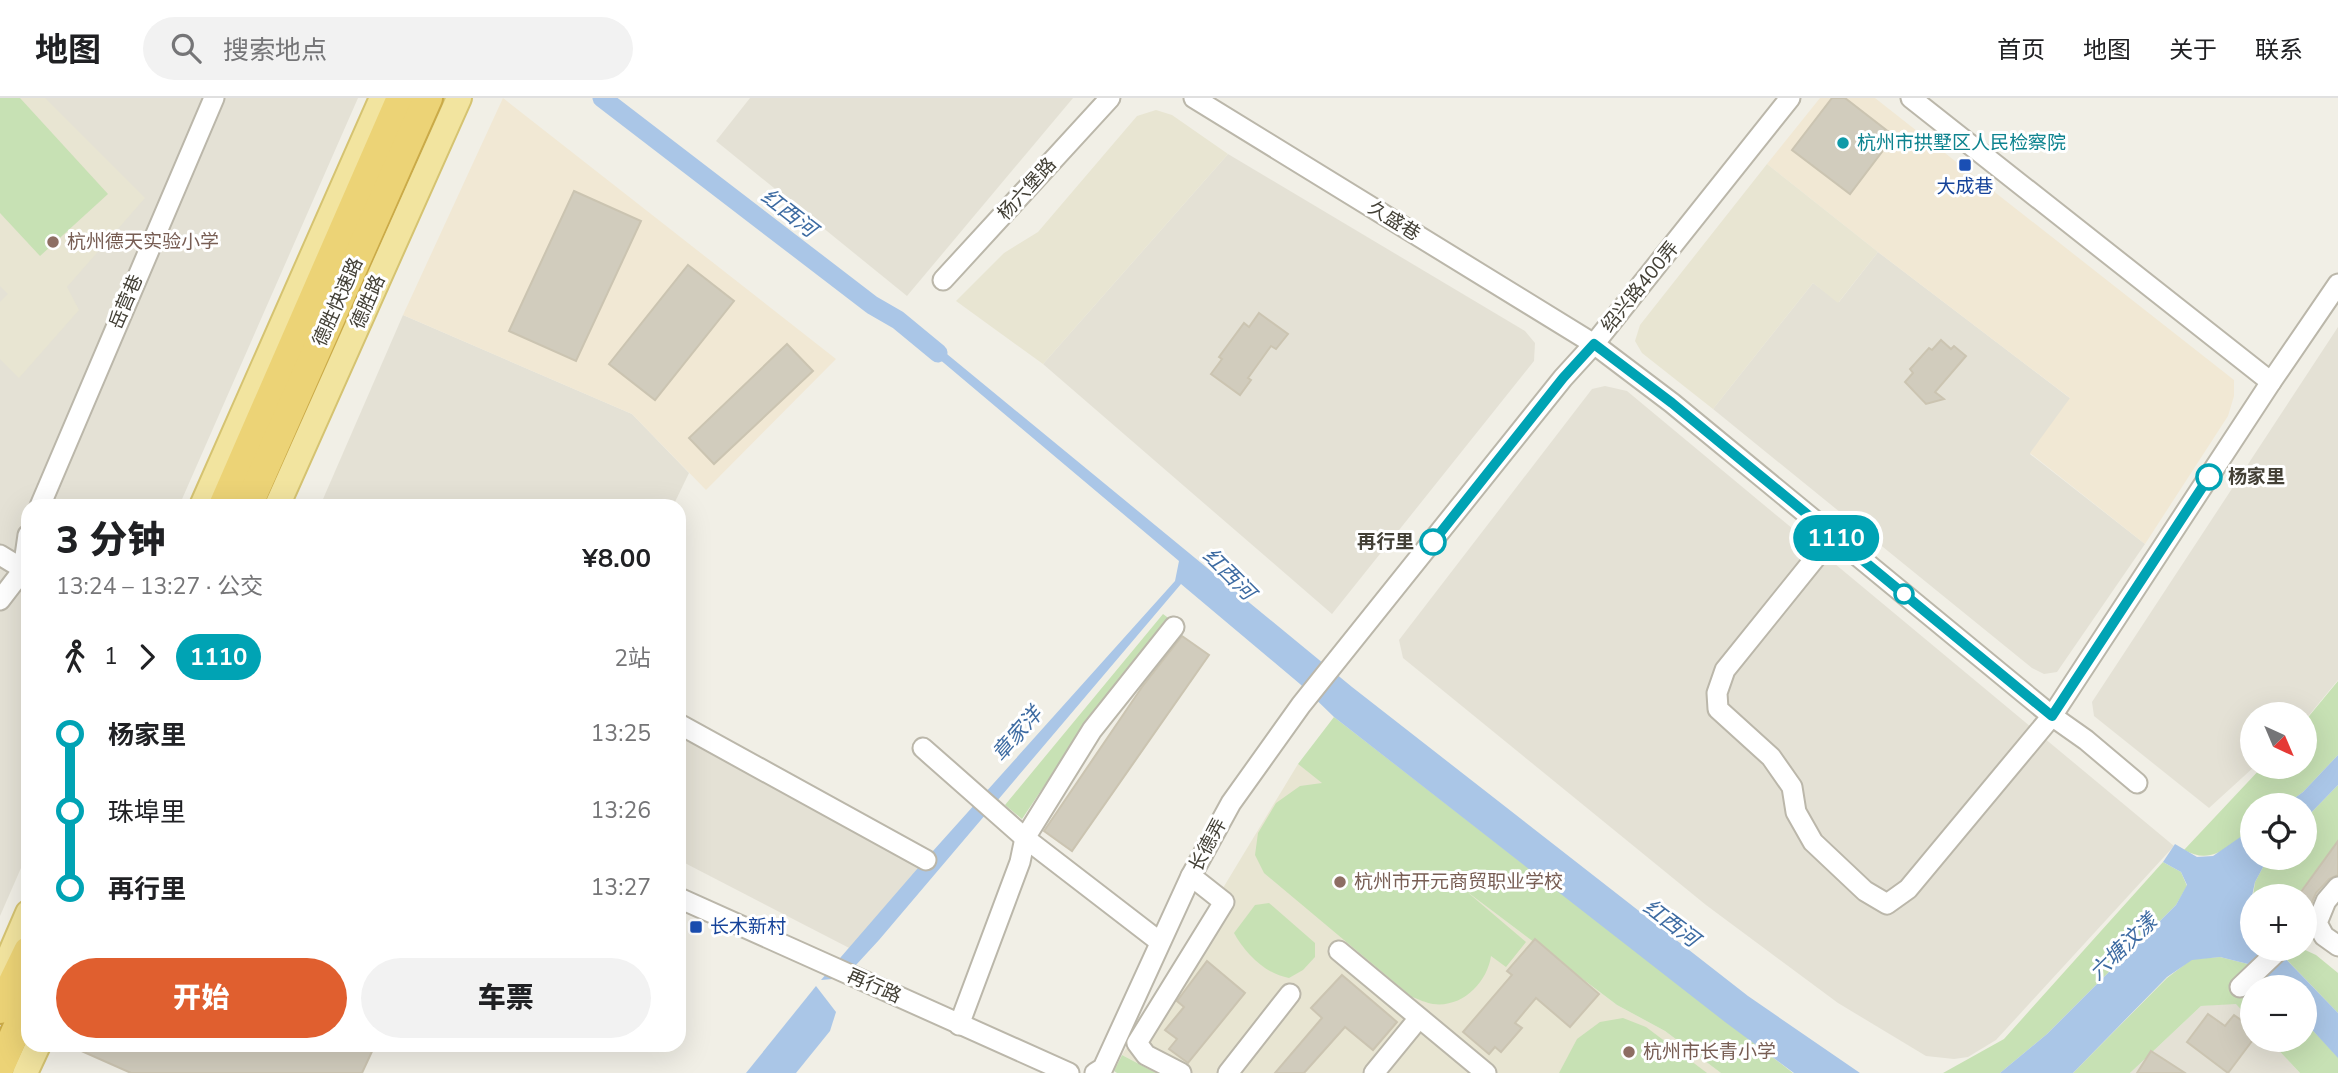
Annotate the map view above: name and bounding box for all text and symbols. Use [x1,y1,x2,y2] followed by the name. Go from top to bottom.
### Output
[143,17,633,80] search box
[35,28,101,73] text: 地图
[167,29,205,67] icon: search
[223,33,327,68] text: 搜索地点
[1997,34,2045,66] text: 首页
[2083,34,2131,66] text: 地图
[2169,34,2217,66] text: 关于
[2255,34,2303,66] text: 联系
[1857,130,2066,156] place label: 杭州市拱墅区人民检察院
[1835,135,1851,151] marker: 杭州市拱墅区人民检察院
[992,152,1062,226] street label: 杨六堡路
[1957,157,1973,173] marker: 大成巷
[1936,174,1994,200] place label: 大成巷
[756,183,826,246] water label: 红西河
[1363,195,1425,247] street label: 久盛巷
[67,229,219,255] place label: 杭州德天实验小学
[45,234,61,250] marker: 杭州德天实验小学
[1595,236,1685,338] street label: 绍兴路400弄
[307,253,369,351] street label: 德胜快速路
[103,271,149,333] street label: 岳营巷
[345,271,391,333] street label: 德胜路
[2196,464,2222,490] marker: 杨家里
[2228,464,2285,490] place label: 杨家里
[56,515,165,566] text: 3 分钟
[1787,515,1885,561] line badge: 1110
[1807,522,1865,554] text: 1110
[1357,529,1414,555] place label: 再行里
[1420,529,1446,555] marker: 再行里
[582,541,651,576] text: ¥8.00
[1197,542,1264,609] water label: 红西河
[56,571,263,602] text: 13:24 – 13:27 · 公交
[1894,584,1914,604] unlabelled marker
[56,638,94,676] icon: walk
[128,638,166,676] icon: forward
[104,641,118,672] text: 1
[190,641,247,673] text: 1110
[614,643,651,674] text: 2站
[986,699,1050,767] water label: 章家洋
[2240,702,2317,779] north arrow
[2240,702,2317,1052] map controls
[108,718,186,753] text: 杨家里
[591,718,651,749] text: 13:25
[2240,793,2317,870] button: locate
[108,795,186,830] text: 珠埠里
[591,795,651,826] text: 13:26
[1183,814,1233,876] street label: 长德弄
[1354,869,1563,895] place label: 杭州市开元商贸职业学校
[108,872,186,907] text: 再行里
[591,872,651,903] text: 13:27
[1332,874,1348,890] marker: 杭州市开元商贸职业学校
[2240,884,2317,961] button: +
[1637,893,1708,956] water label: 红西河
[2083,906,2165,986] water label: 六塘汶漾
[710,914,786,940] place label: 长木新村
[688,919,704,935] marker: 长木新村
[56,958,347,1038] button: 开始
[361,958,651,1038] button: 车票
[843,963,905,1009] street label: 再行路
[2240,975,2317,1052] button: −
[1643,1039,1776,1065] place label: 杭州市长青小学
[1621,1044,1637,1060] marker: 杭州市长青小学

